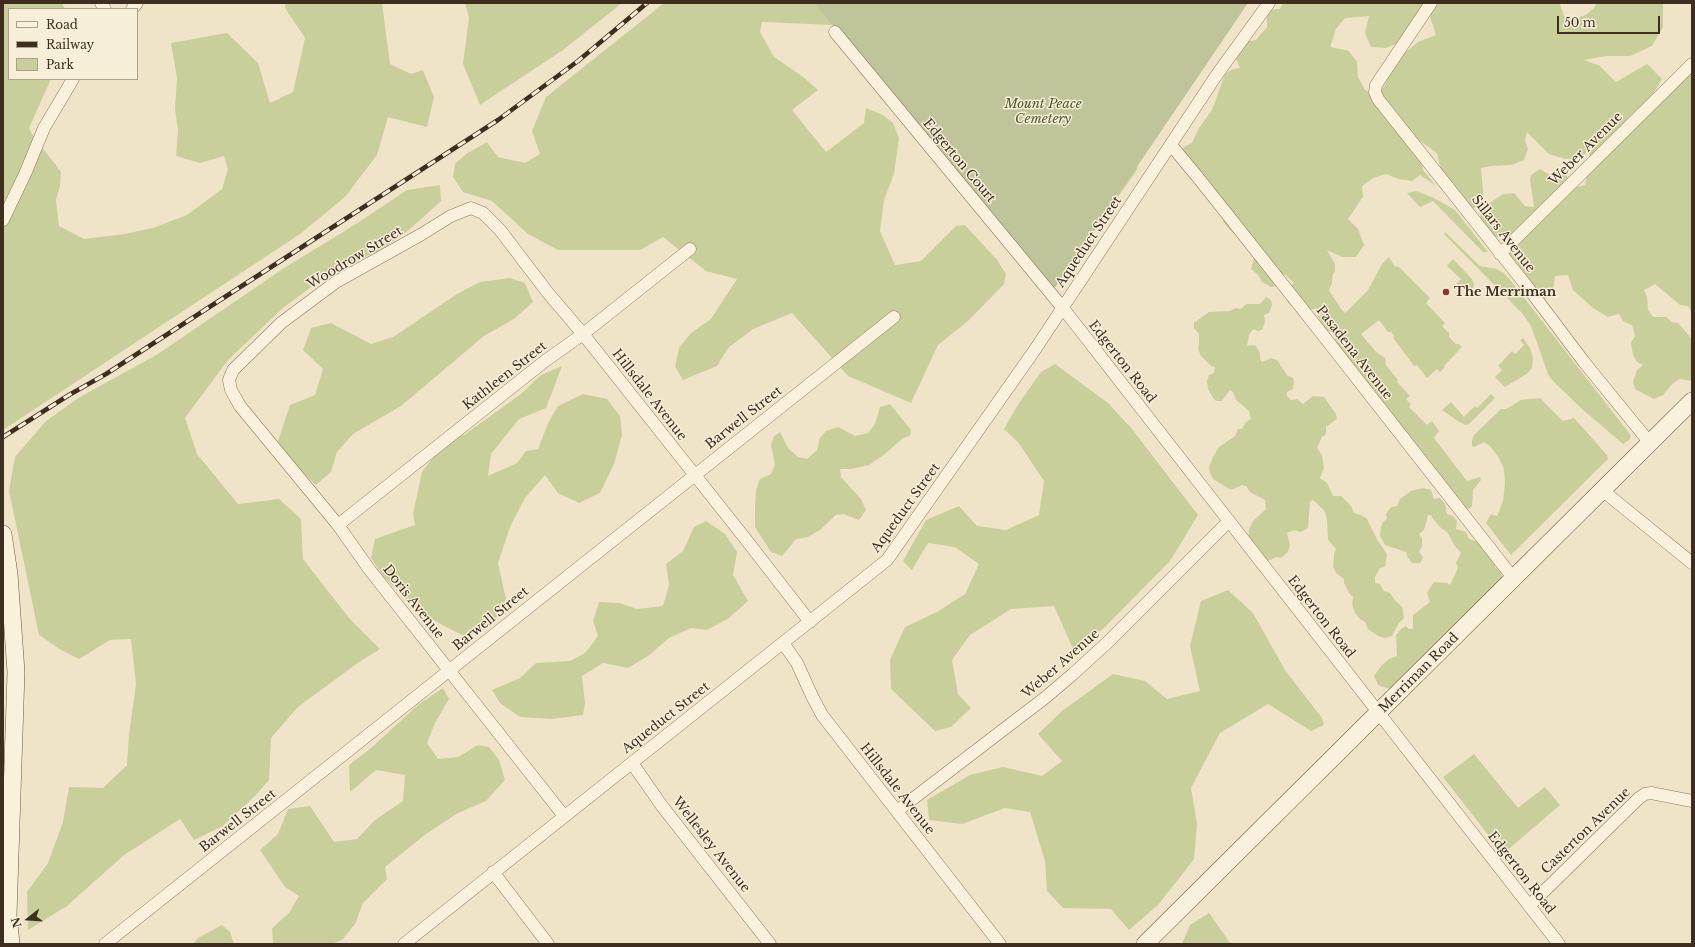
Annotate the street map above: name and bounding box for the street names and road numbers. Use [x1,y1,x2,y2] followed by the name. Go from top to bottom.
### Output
[1546,109,1626,189] street label: Weber Avenue
[919,116,999,206] street label: Edgerton Court
[1468,192,1538,276] street label: Sillars Avenue
[1053,193,1125,291] street label: Aqueduct Street
[305,223,405,293] street label: Woodrow Street
[1313,303,1395,403] street label: Pasadena Avenue
[1085,318,1159,406] street label: Edgerton Road
[460,338,550,414] street label: Kathleen Street
[608,346,690,444] street label: Hillsdale Avenue
[703,383,785,453] street label: Barwell Street
[868,460,944,556] street label: Aqueduct Street
[379,562,447,642] street label: Doris Avenue
[1284,573,1358,661] street label: Edgerton Road
[450,584,532,654] street label: Barwell Street
[1019,626,1103,702] street label: Weber Avenue
[1376,630,1462,716] street label: Merriman Road
[619,679,713,757] street label: Aqueduct Street
[856,740,938,838] street label: Hillsdale Avenue
[1538,785,1634,877] street label: Casterton Avenue
[197,786,279,856] street label: Barwell Street
[669,794,753,896] street label: Wellesley Avenue
[1484,829,1558,917] street label: Edgerton Road

